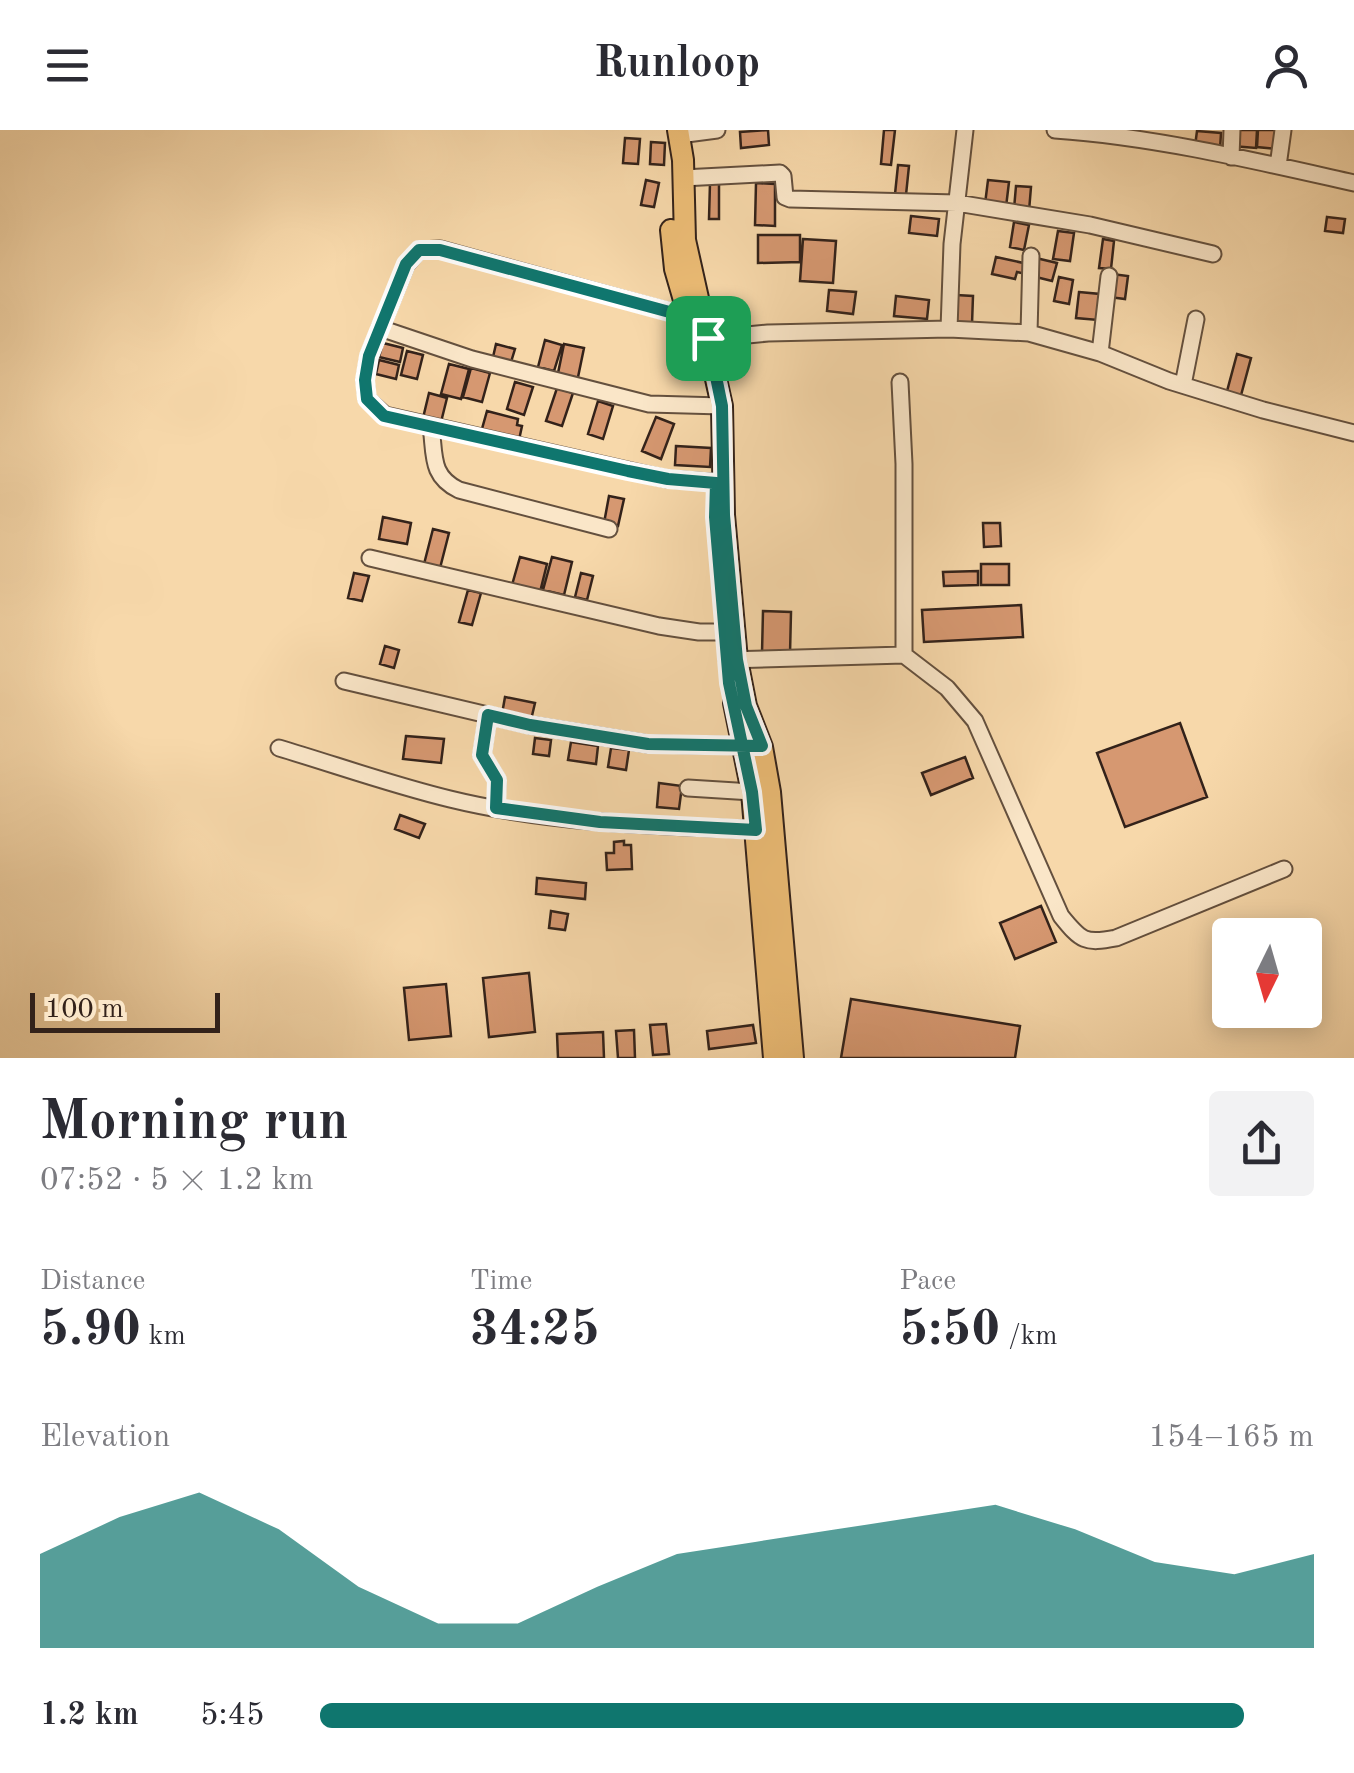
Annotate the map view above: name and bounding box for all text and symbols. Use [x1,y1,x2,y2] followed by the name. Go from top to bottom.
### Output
[40,38,95,93] icon: menu
[1259,38,1314,93] icon: person
[594,42,760,87] text: Runloop
[666,296,751,381] pin
[681,311,736,366] icon: arrive
[1212,918,1322,1028] north arrow
[1212,918,1322,1028] map controls
[30,988,220,1033] scale bar
[45,996,124,1024] text: 100 m
[1209,1091,1314,1196] button: share
[40,1096,349,1151] text: Morning run
[40,1165,314,1197] text: 07:52 · 5 × 1.2 km
[40,1268,145,1296] text: Distance
[470,1268,532,1296] text: Time
[899,1268,956,1296] text: Pace
[40,1306,141,1356] text: 5.90
[470,1306,600,1356] text: 34:25
[899,1306,1000,1356] text: 5:50
[141,1323,186,1351] text: km
[1000,1323,1058,1351] text: /km
[40,1422,170,1454] text: Elevation
[1148,1422,1314,1454] text: 154–165 m
[40,1700,139,1732] text: 1.2 km
[200,1700,265,1732] text: 5:45

